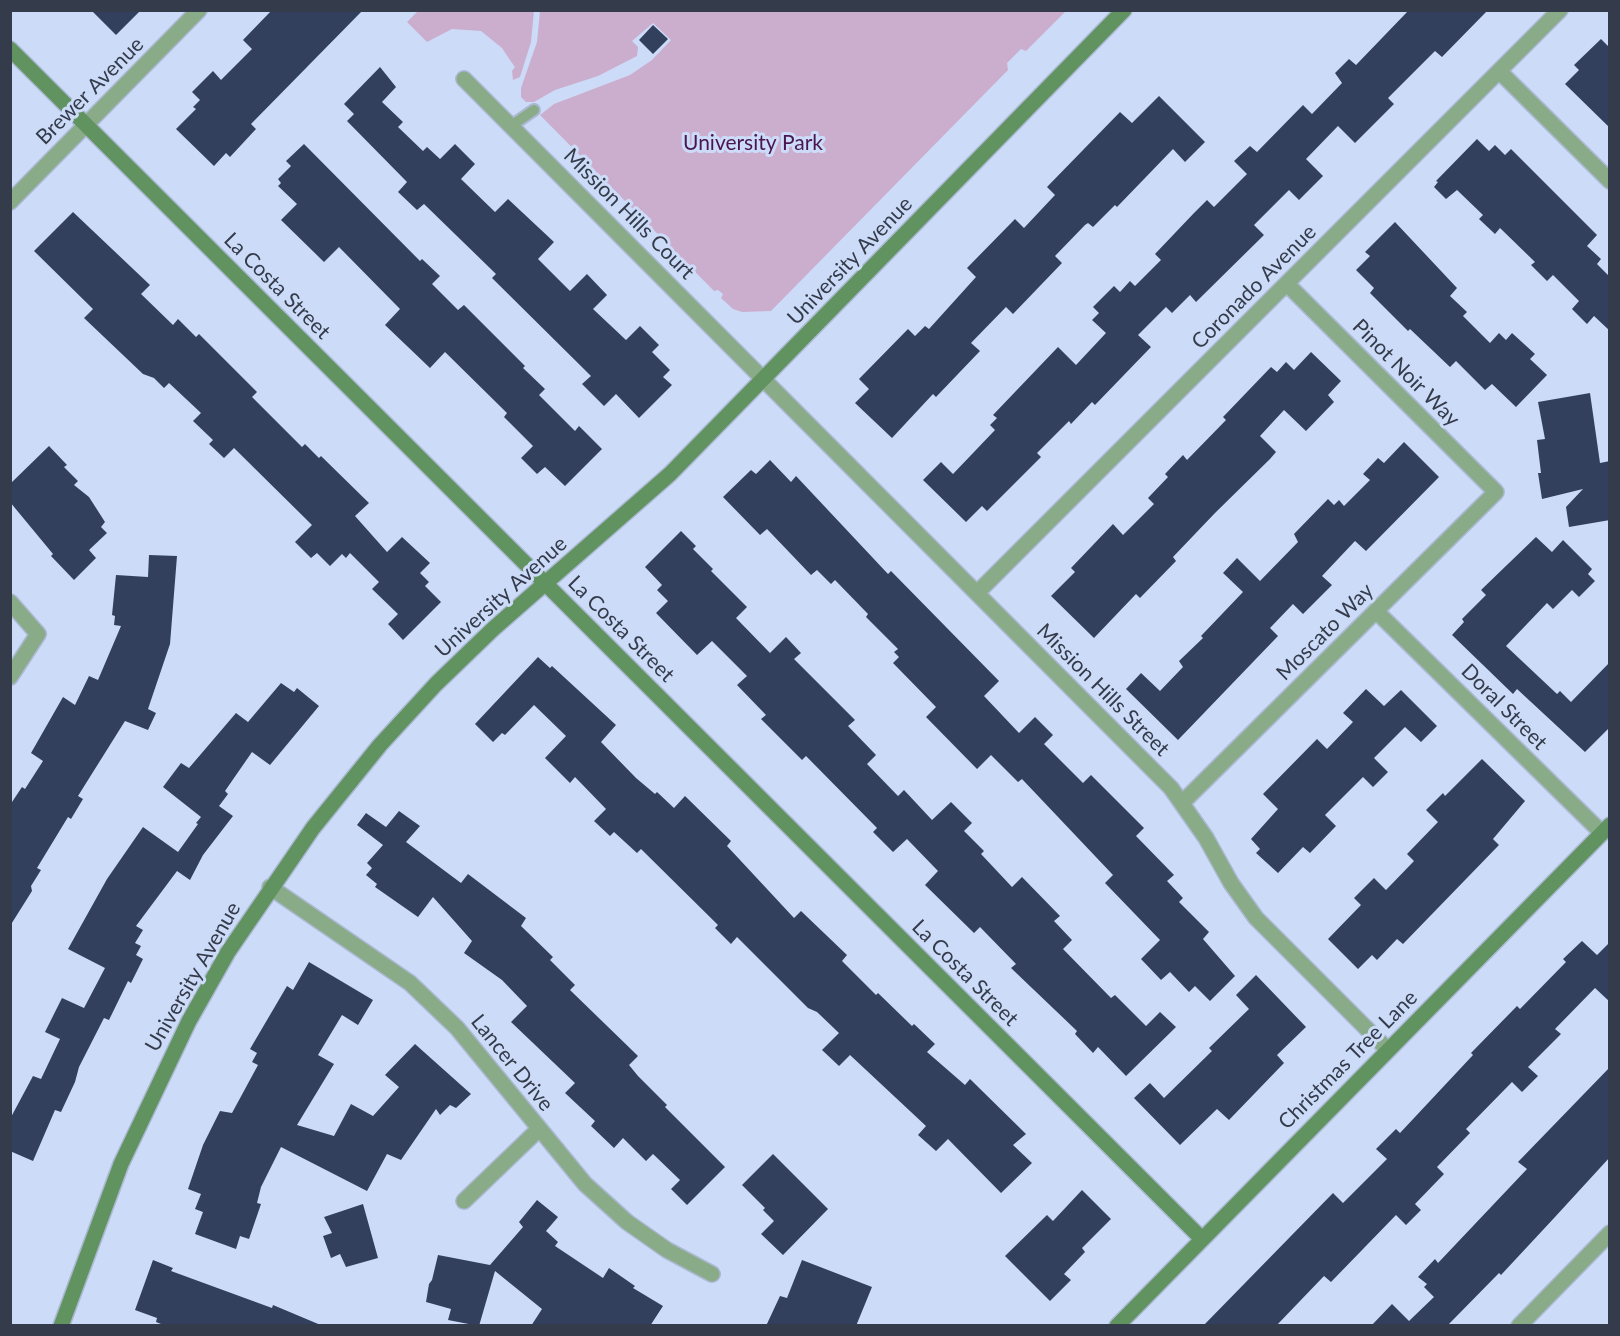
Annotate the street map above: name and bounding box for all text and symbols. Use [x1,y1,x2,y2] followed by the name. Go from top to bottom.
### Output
[31,32,149,150] street label: Brewer Avenue
[683,130,823,156] park label: University Park
[558,143,700,285] street label: Mission Hills Court
[782,192,918,330] street label: University Avenue
[1187,220,1321,354] street label: Coronado Avenue
[219,228,335,344] street label: La Costa Street
[1347,314,1465,432] street label: Pinot Noir Way
[430,531,572,663] street label: University Avenue
[563,571,679,687] street label: La Costa Street
[1271,578,1379,686] street label: Moscato Way
[1031,618,1175,762] street label: Mission Hills Street
[1456,659,1552,755] street label: Doral Street
[140,898,246,1056] street label: University Avenue
[907,915,1023,1031] street label: La Costa Street
[1273,985,1423,1135] street label: Christmas Tree Lane
[465,1010,559,1116] street label: Lancer Drive

